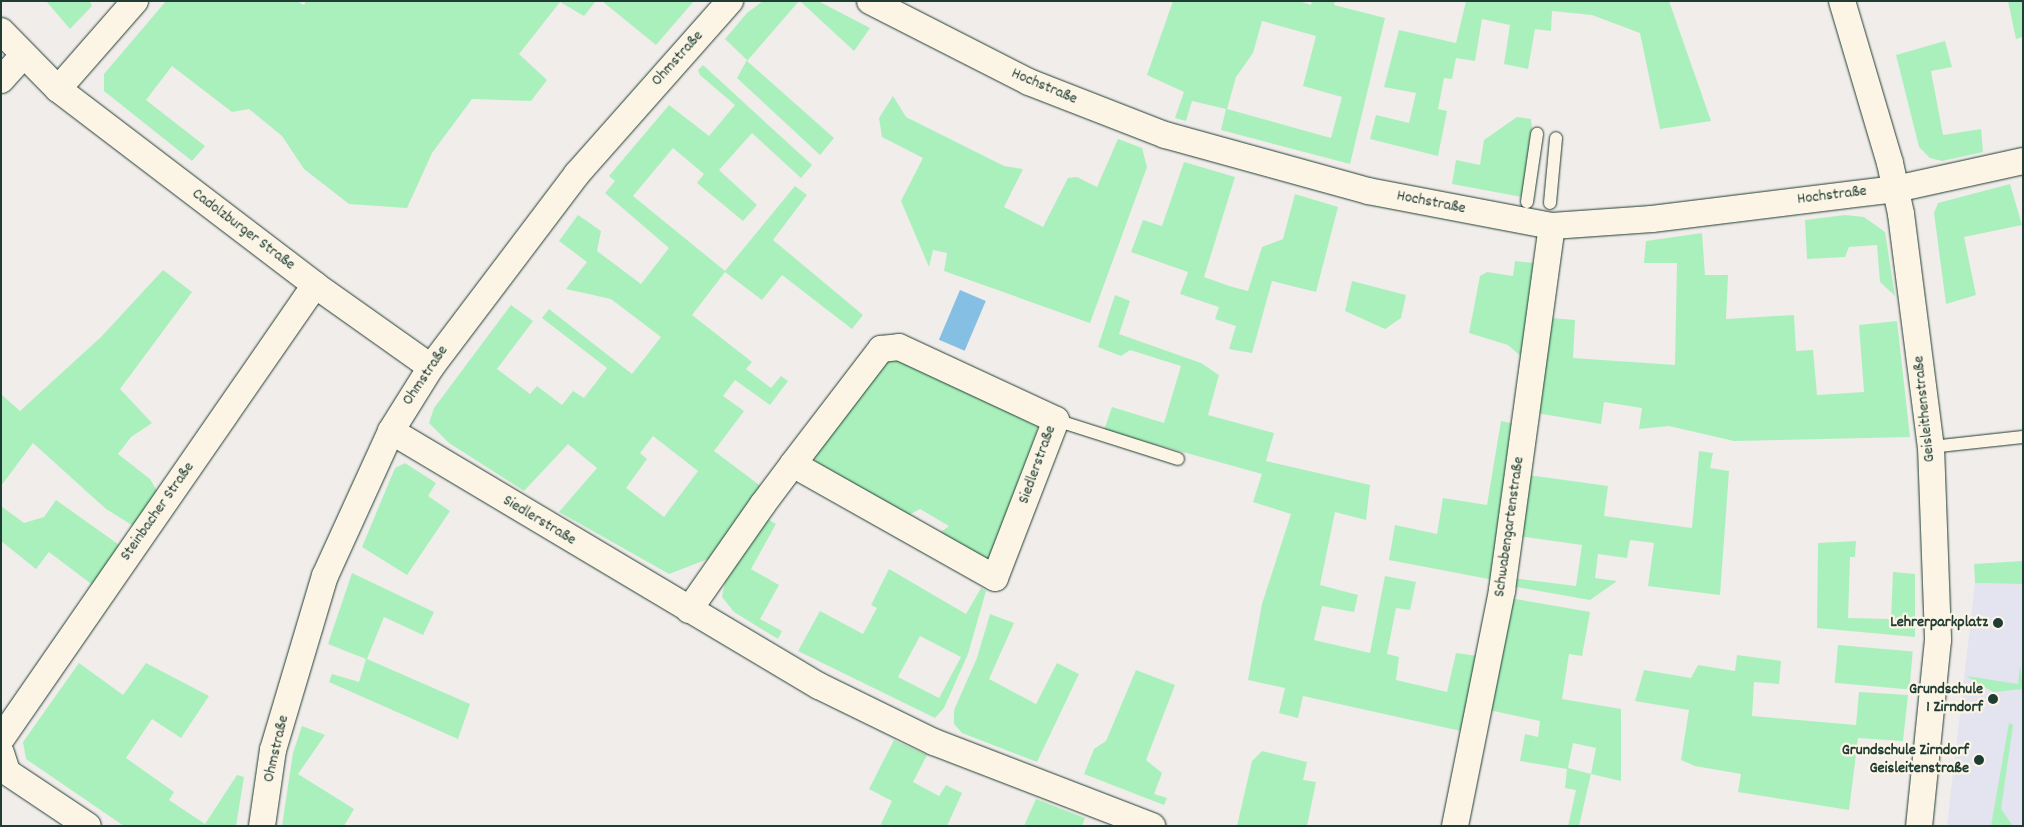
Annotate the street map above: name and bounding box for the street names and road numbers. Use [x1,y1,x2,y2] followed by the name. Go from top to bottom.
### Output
[648,27,708,91] street label: Ohmstraße
[1008,65,1080,109] street label: Hochstraße
[1796,182,1868,210] street label: Hochstraße
[188,185,298,275] street label: Cadolzburger Straße
[1395,187,1467,219] street label: Hochstraße
[399,342,453,410] street label: Ohmstraße
[1910,355,1940,463] street label: Geisleithenstraße
[1015,423,1061,507] street label: Siedlerstraße
[1491,456,1529,598] street label: Schwabengartenstraße
[117,459,199,565] street label: Steinbacher Straße
[499,492,579,550] street label: Siedlerstraße
[260,714,294,784] street label: Ohmstraße

